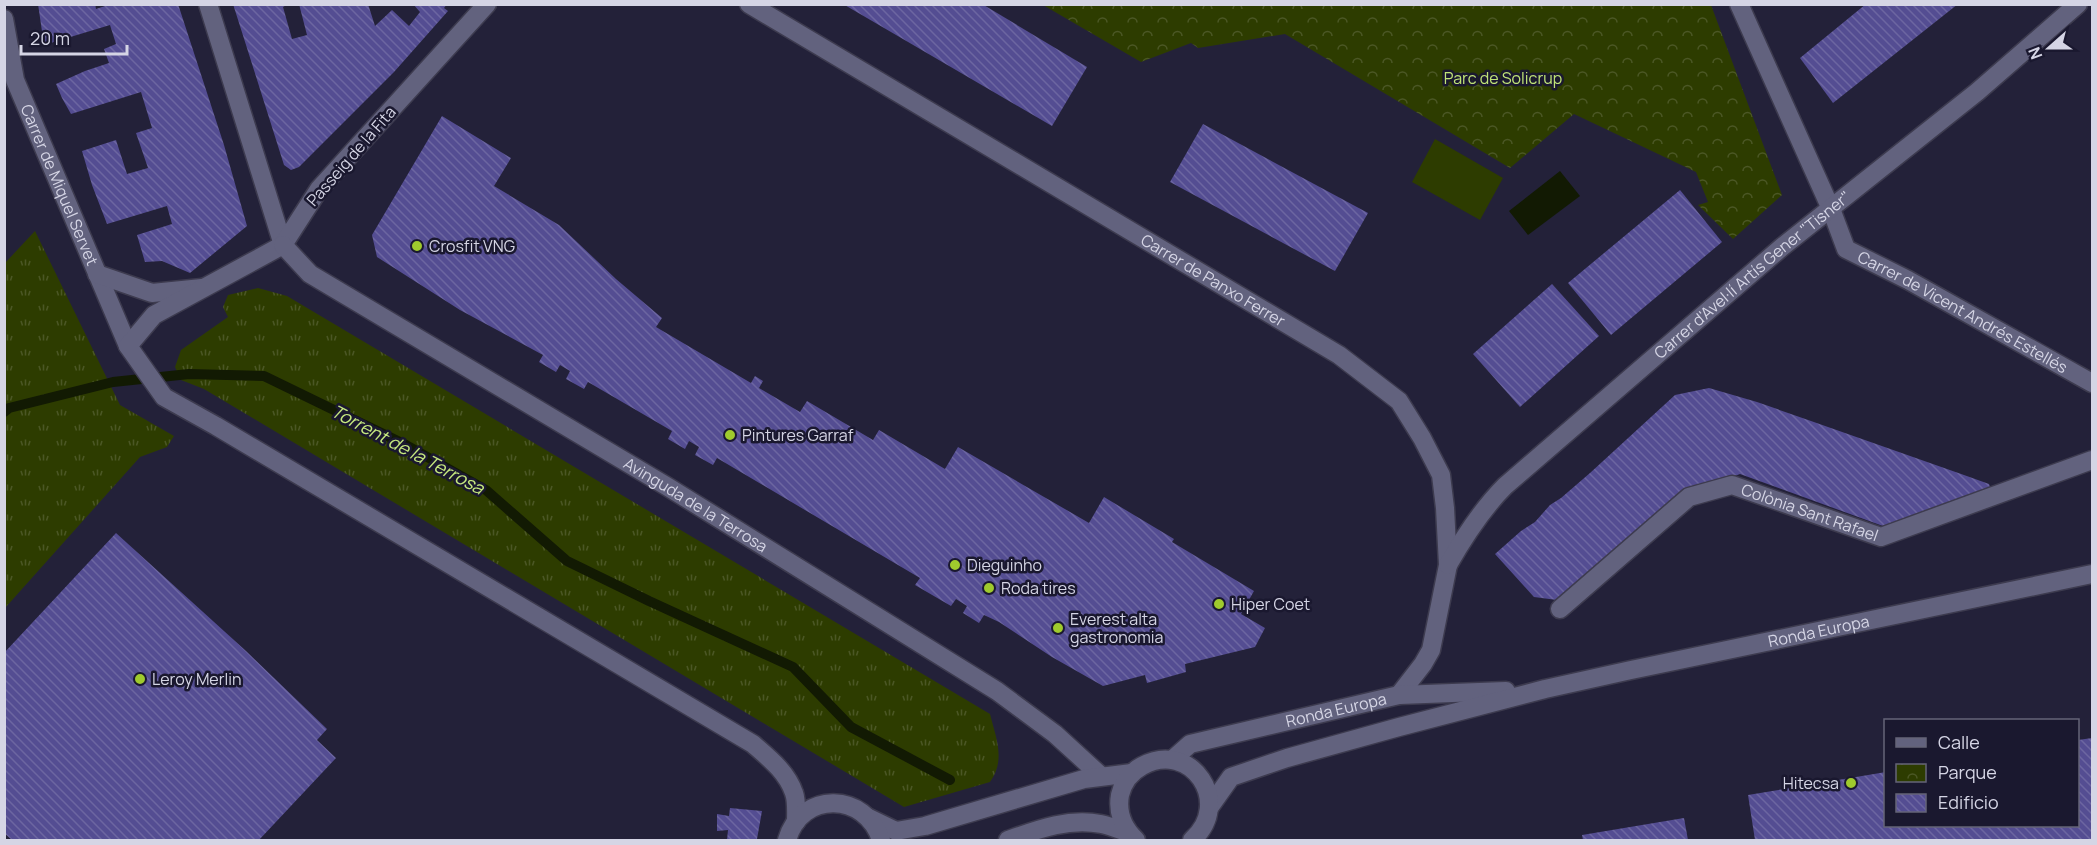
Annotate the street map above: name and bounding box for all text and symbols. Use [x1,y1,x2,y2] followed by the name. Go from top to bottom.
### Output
[21,18,128,56] scale bar
[2019,18,2079,78] north arrow
[30,26,70,50] text: 20 m
[2023,44,2047,63] text: N
[1444,67,1562,89] park label: Parc de Solicrup
[16,101,104,269] street label: Carrer de Miquel Servet
[301,101,401,211] street label: Passeig de la Fita
[1649,186,1855,364] street label: Carrer d'Avel·lí Artís Gener "Tisner"
[1137,229,1290,332] street label: Carrer de Panxo Ferrer
[429,235,515,257] place label: Crosfit VNG
[410,239,424,253] marker: Crosfit VNG
[1854,246,2072,378] street label: Carrer de Vicent Andrés Estellés
[327,399,489,500] water label: Torrent de la Terrosa
[742,424,854,446] place label: Pintures Garraf
[723,428,737,442] marker: Pintures Garraf
[620,452,772,557] street label: Avinguda de la Terrosa
[1738,478,1881,546] street label: Colònia Sant Rafael
[967,554,1042,576] place label: Dieguinho
[948,558,962,572] marker: Dieguinho
[1001,577,1076,599] place label: Roda tires
[982,581,996,595] marker: Roda tires
[1231,593,1310,615] place label: Hiper Coet
[1212,597,1226,611] marker: Hiper Coet
[1070,608,1163,648] place label: Everest alta gastronomia
[1766,610,1871,652] street label: Ronda Europa
[1051,621,1065,635] marker: Everest alta gastronomia
[152,668,241,690] place label: Leroy Merlin
[133,672,147,686] marker: Leroy Merlin
[1283,687,1388,732] street label: Ronda Europa
[1884,719,2079,827] legend
[1938,730,1980,754] text: Calle
[1938,760,1997,784] text: Parque
[1783,772,1839,794] place label: Hitecsa
[1844,776,1858,790] marker: Hitecsa
[1938,790,1999,814] text: Edificio

